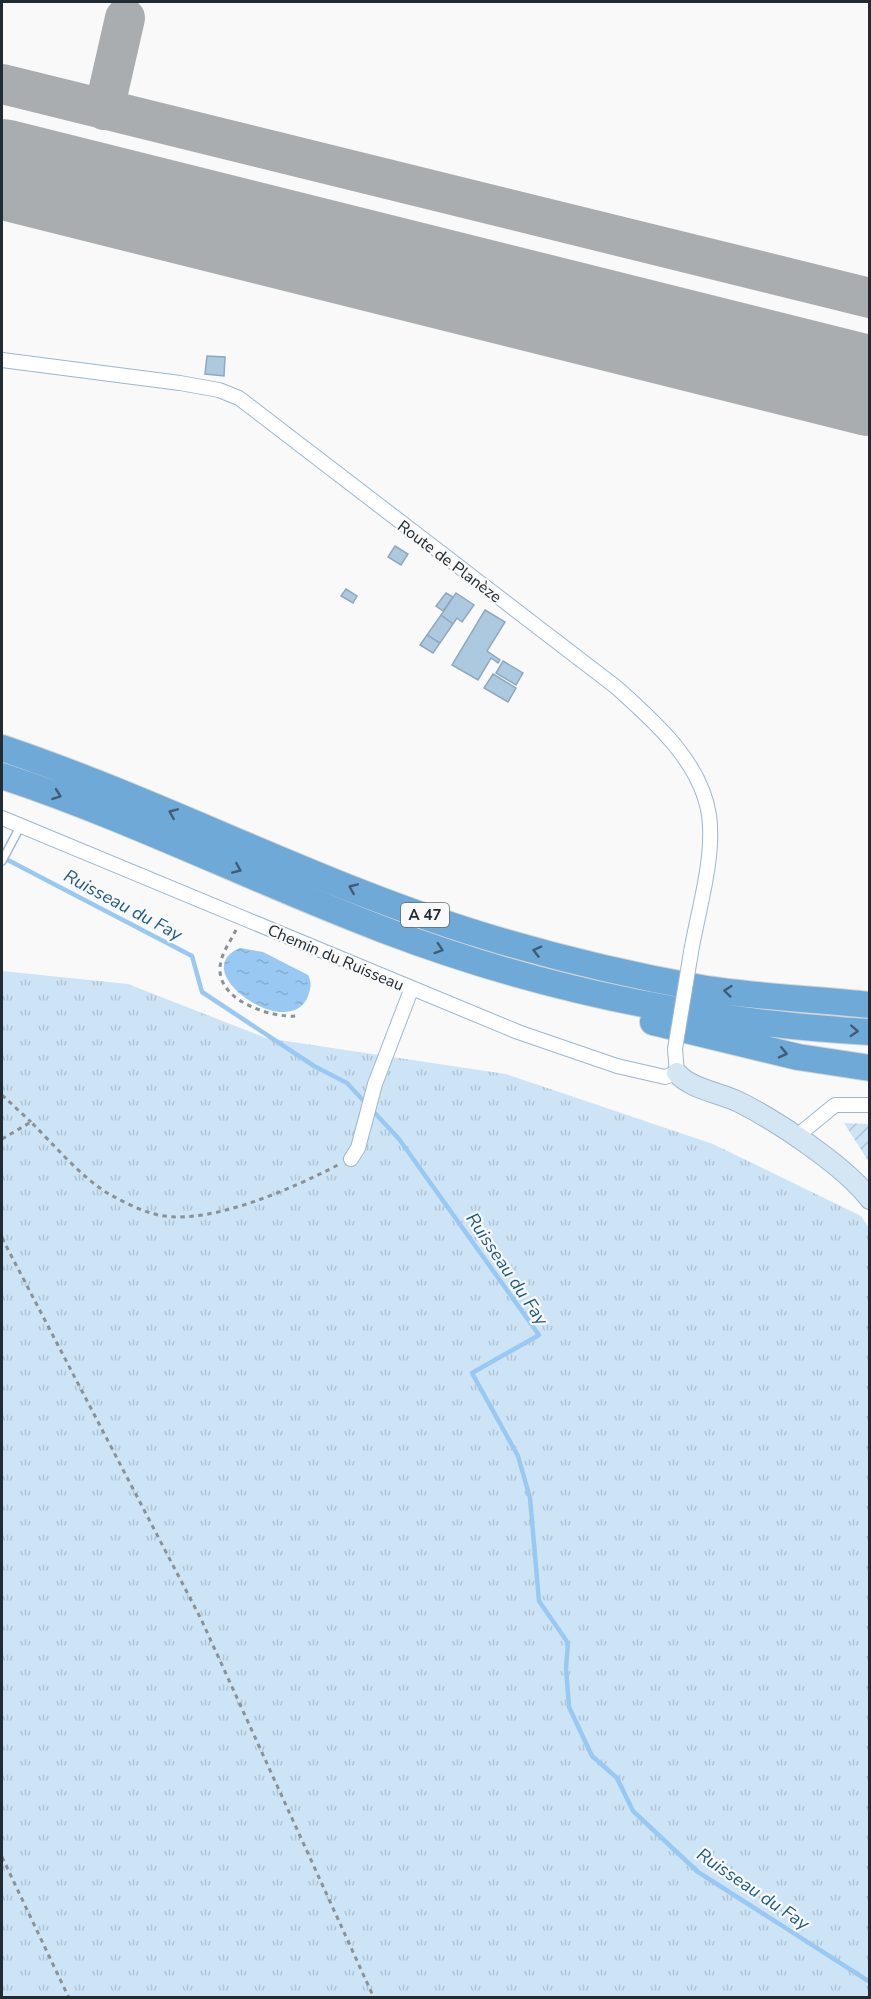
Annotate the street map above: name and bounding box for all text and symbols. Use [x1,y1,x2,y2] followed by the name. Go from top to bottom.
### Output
[393,515,506,608] street label: Route de Planèze
[51,788,62,801] one-way arrow
[168,808,179,820] one-way arrow
[231,862,242,874] one-way arrow
[60,864,187,947] water label: Ruisseau du Fay
[348,883,359,895] one-way arrow
[401,903,449,927] road number: A 47
[264,919,407,997] street label: Chemin du Ruisseau
[433,942,444,954] one-way arrow
[532,946,543,958] one-way arrow
[723,985,732,998] one-way arrow
[849,1024,858,1037] one-way arrow
[777,1046,787,1059] one-way arrow
[460,1208,554,1331] water label: Ruisseau du Fay
[692,1842,815,1936] water label: Ruisseau du Fay

